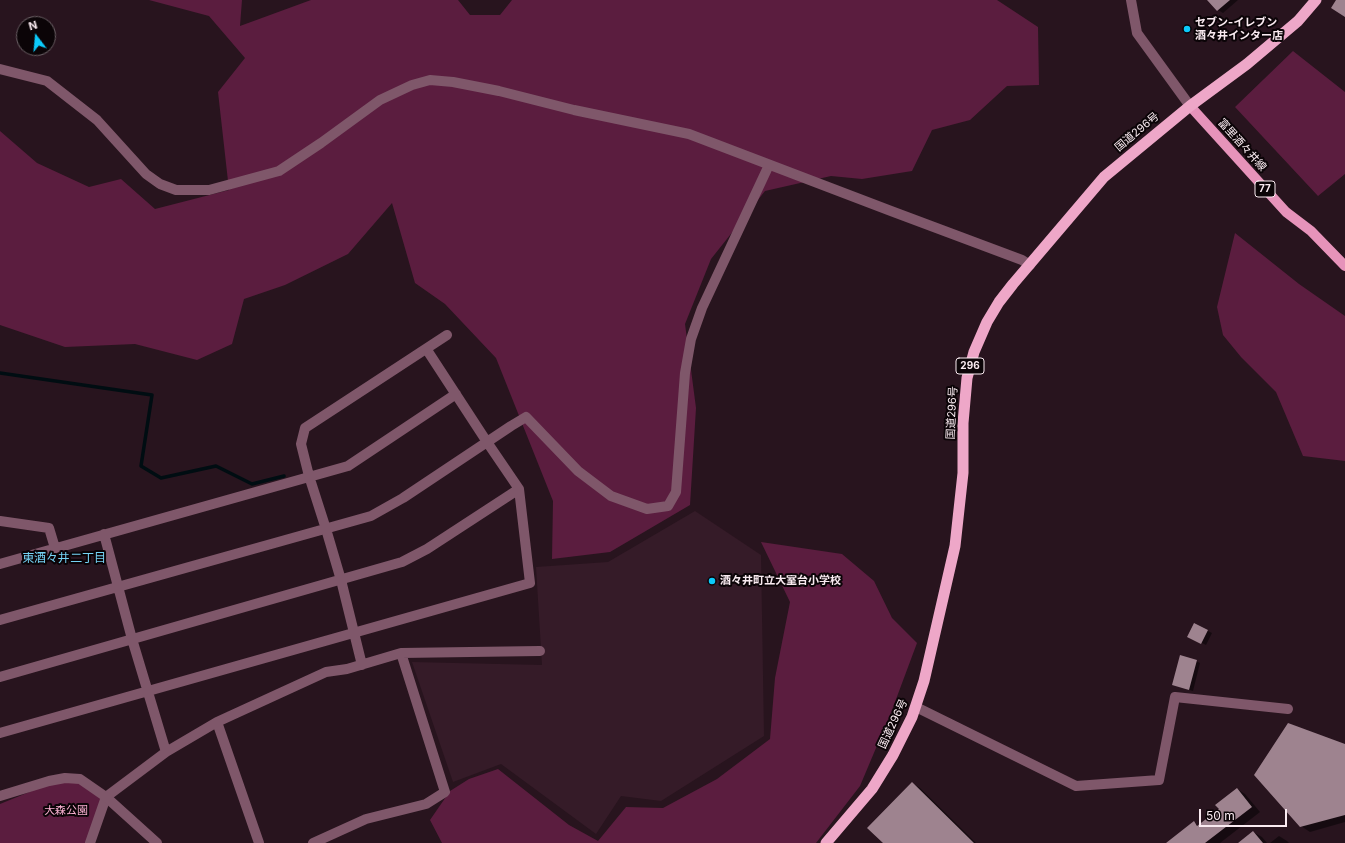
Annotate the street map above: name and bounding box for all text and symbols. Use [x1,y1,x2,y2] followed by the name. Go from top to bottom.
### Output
[16,16,56,56] north arrow
[1195,16,1283,42] place label: セブン-イレブン 酒々井インター店
[27,18,39,33] text: N
[1182,24,1192,34] marker: セブン-イレブン 酒々井インター店
[1112,110,1162,154] street label: 国道296号
[1215,116,1269,174] street label: 富里酒々井線
[1255,181,1275,197] road number: 77
[956,358,984,374] road number: 296
[944,386,960,440] street label: 国道296号
[22,551,106,565] district label: 東酒々井二丁目
[720,574,841,588] place label: 酒々井町立大室台小学校
[707,576,717,586] marker: 酒々井町立大室台小学校
[876,697,910,751] street label: 国道296号
[1201,801,1289,827] scale bar
[44,804,88,818] park label: 大森公園
[1206,808,1235,823] text: 50 m

